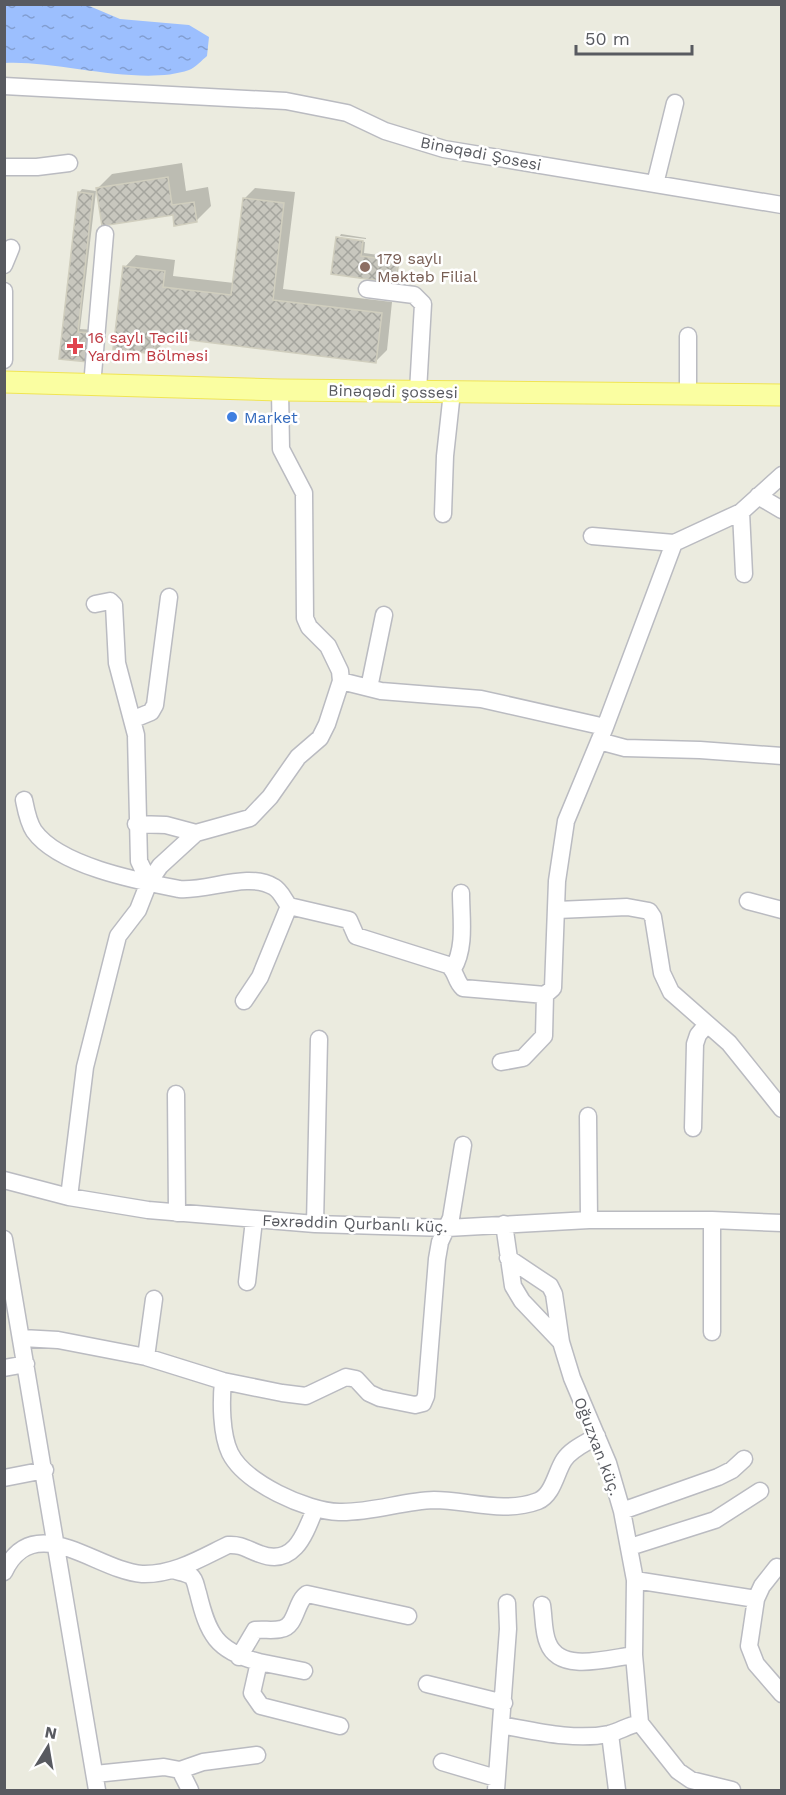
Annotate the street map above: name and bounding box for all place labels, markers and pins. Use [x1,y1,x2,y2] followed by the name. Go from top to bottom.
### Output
[377,249,477,286] place label: 179 saylı Məktəb Filial
[358,260,372,274] marker: 179 saylı Məktəb Filial
[88,328,208,365] place label: 16 saylı Təcili Yardım Bölməsi
[66,337,84,355] marker: 16 saylı Təcili Yardım Bölməsi
[244,408,298,427] place label: Market
[225,410,239,424] marker: Market

